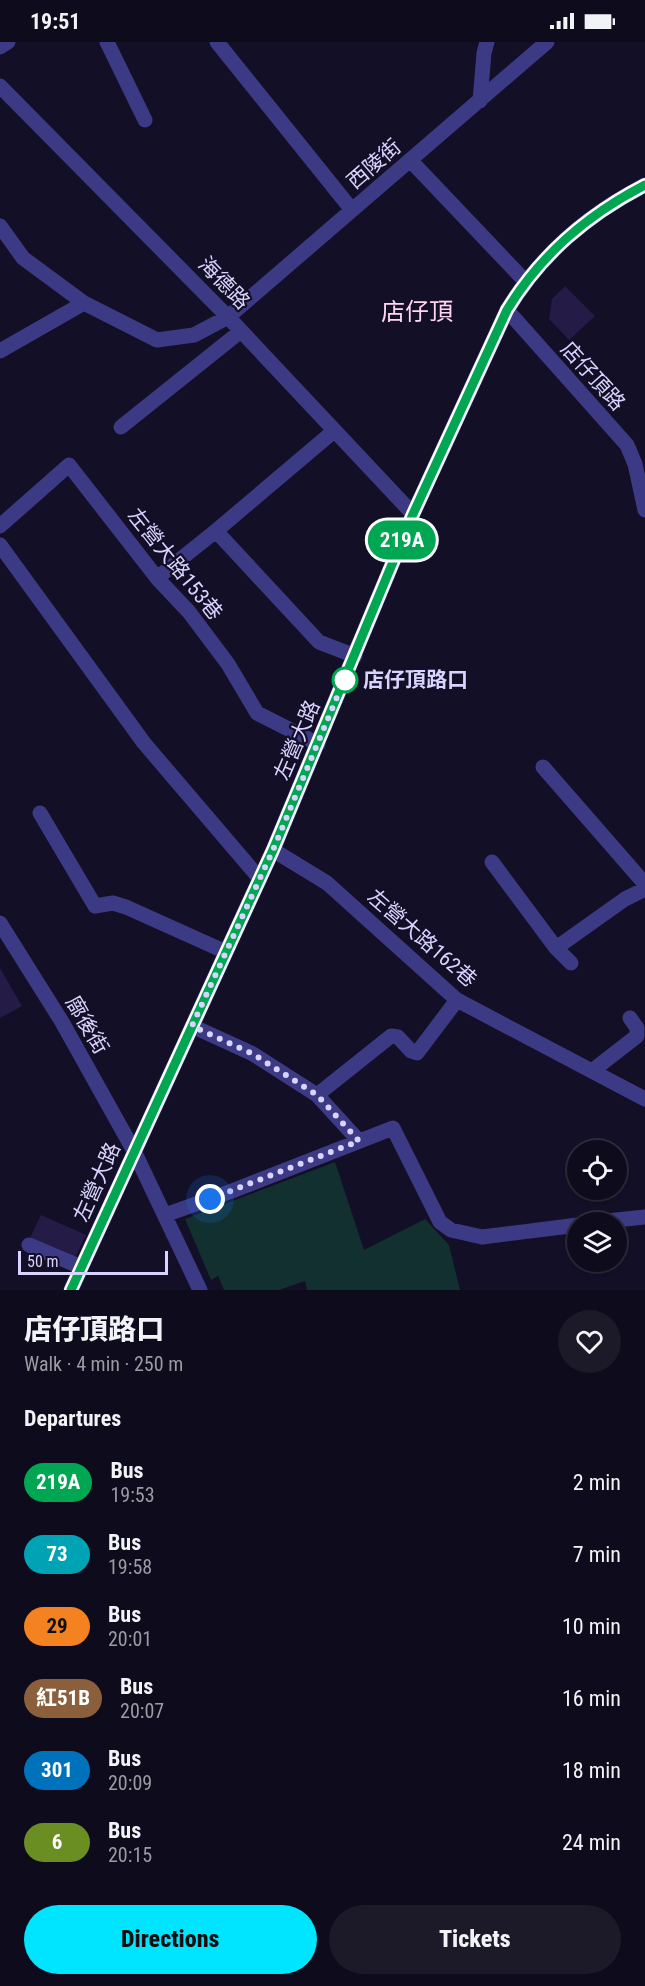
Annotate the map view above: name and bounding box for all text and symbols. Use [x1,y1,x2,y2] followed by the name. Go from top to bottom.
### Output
[30,9,81,34] text: 19:51
[342,134,406,194] street label: 西陵街
[193,252,255,314] street label: 海德路
[381,298,453,326] district label: 店仔頂
[556,337,630,415] street label: 店仔頂路
[123,504,227,624] street label: 左營大路153巷
[360,520,444,560] line badge: 219A
[380,528,424,552] text: 219A
[332,667,358,693] marker: 店仔頂路口
[363,668,468,692] place label: 店仔頂路口
[270,697,324,783] street label: 左營大路
[363,884,481,992] street label: 左營大路162巷
[61,992,113,1058] street label: 廍後街
[69,1139,125,1225] street label: 左營大路
[567,1140,627,1272] map controls
[567,1140,627,1200] button: locate
[195,1184,225,1214] your location
[567,1212,627,1272] button: layers
[18,1248,168,1276] scale bar
[27,1252,59,1271] text: 50 m
[558,1310,621,1373] button: heart
[24,1313,164,1346] text: 店仔頂路口
[24,1352,183,1376] text: Walk · 4 min · 250 m
[24,1406,121,1431] text: Departures
[110,1458,144,1483] text: Bus
[36,1470,80,1494] text: 219A
[573,1470,621,1495] text: 2 min
[110,1483,155,1507] text: 19:53
[108,1530,141,1555] text: Bus
[46,1542,68,1566] text: 73
[573,1542,621,1567] text: 7 min
[108,1555,152,1579] text: 19:58
[108,1602,141,1627] text: Bus
[46,1614,68,1638] text: 29
[562,1614,621,1639] text: 10 min
[108,1627,152,1651] text: 20:01
[120,1674,153,1699] text: Bus
[36,1686,90,1710] text: 紅51B
[562,1686,621,1711] text: 16 min
[120,1699,164,1723] text: 20:07
[108,1746,141,1771] text: Bus
[41,1758,73,1782] text: 301
[562,1758,621,1783] text: 18 min
[108,1771,152,1795] text: 20:09
[108,1818,141,1843] text: Bus
[52,1830,62,1854] text: 6
[562,1830,621,1855] text: 24 min
[108,1843,152,1867] text: 20:15
[24,1905,317,1974] button: Directions
[329,1905,621,1974] button: Tickets

